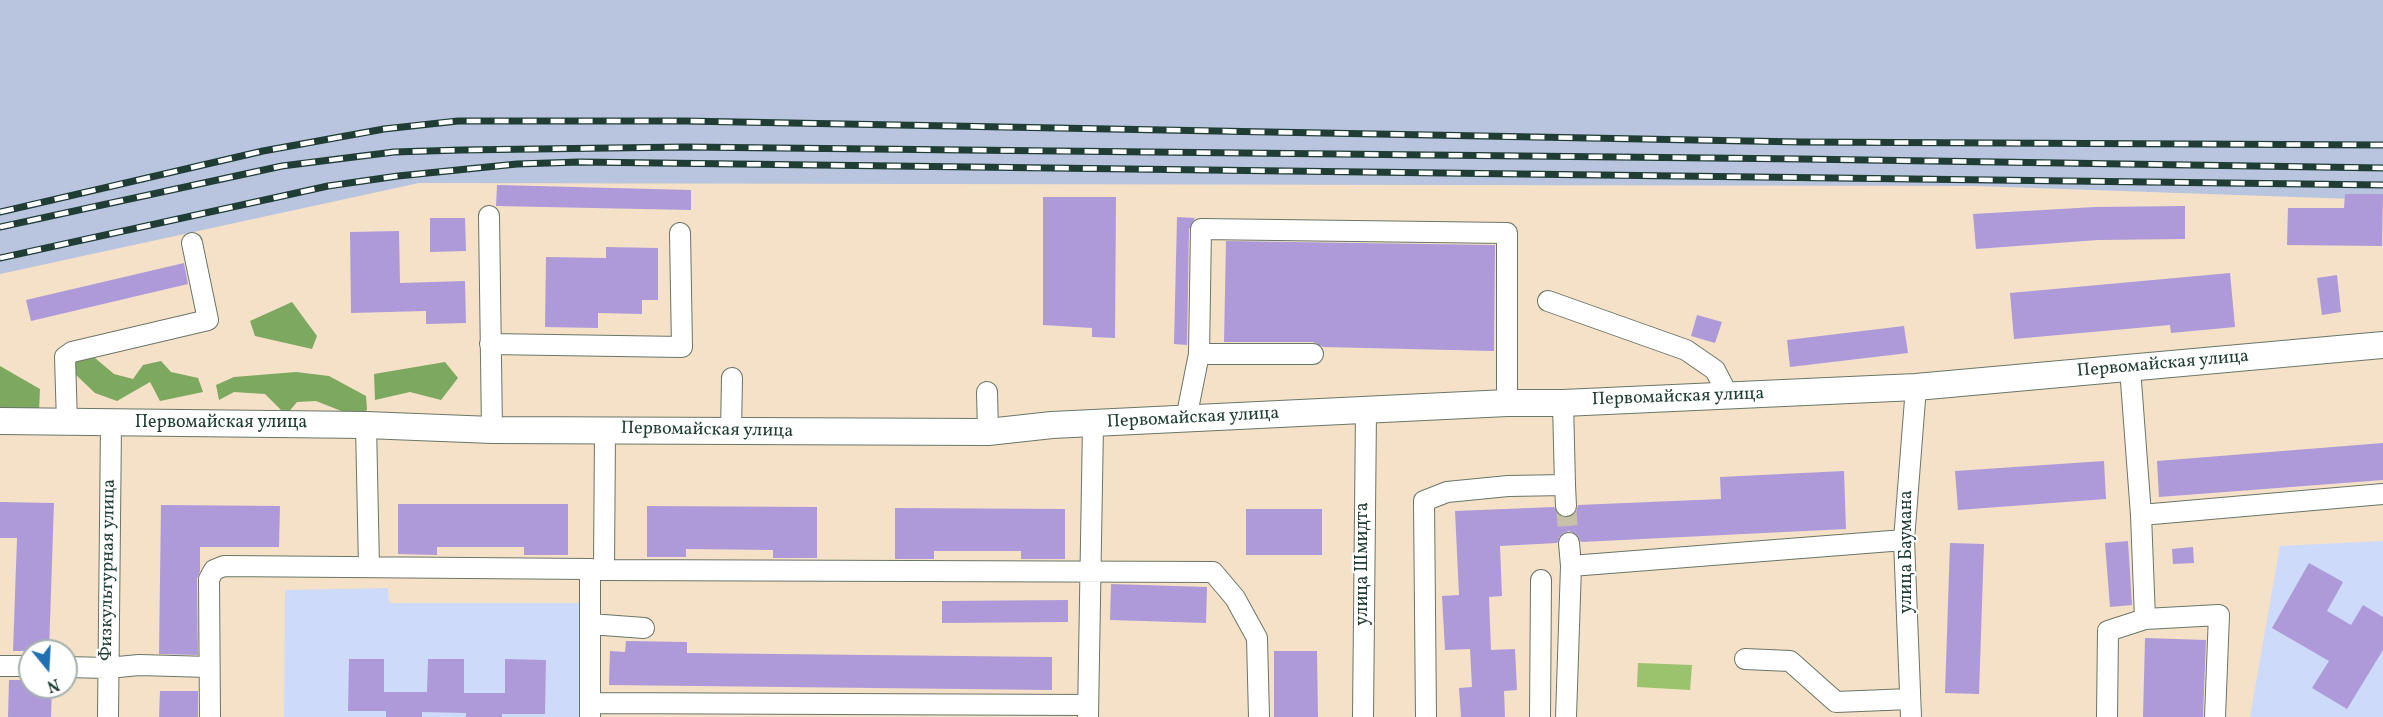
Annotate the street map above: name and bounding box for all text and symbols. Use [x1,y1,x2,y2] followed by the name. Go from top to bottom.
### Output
[2076,347,2250,383] street label: Первомайская улица
[1591,384,1765,412] street label: Первомайская улица
[1106,404,1280,434] street label: Первомайская улица
[135,413,307,435] street label: Первомайская улица
[621,419,793,443] street label: Первомайская улица
[97,479,121,661] street label: Физкультурная улица
[1897,490,1919,614] street label: улица Баумана
[1353,502,1375,626] street label: улица Шмидта
[18,639,78,699] north arrow
[44,672,62,696] text: N

